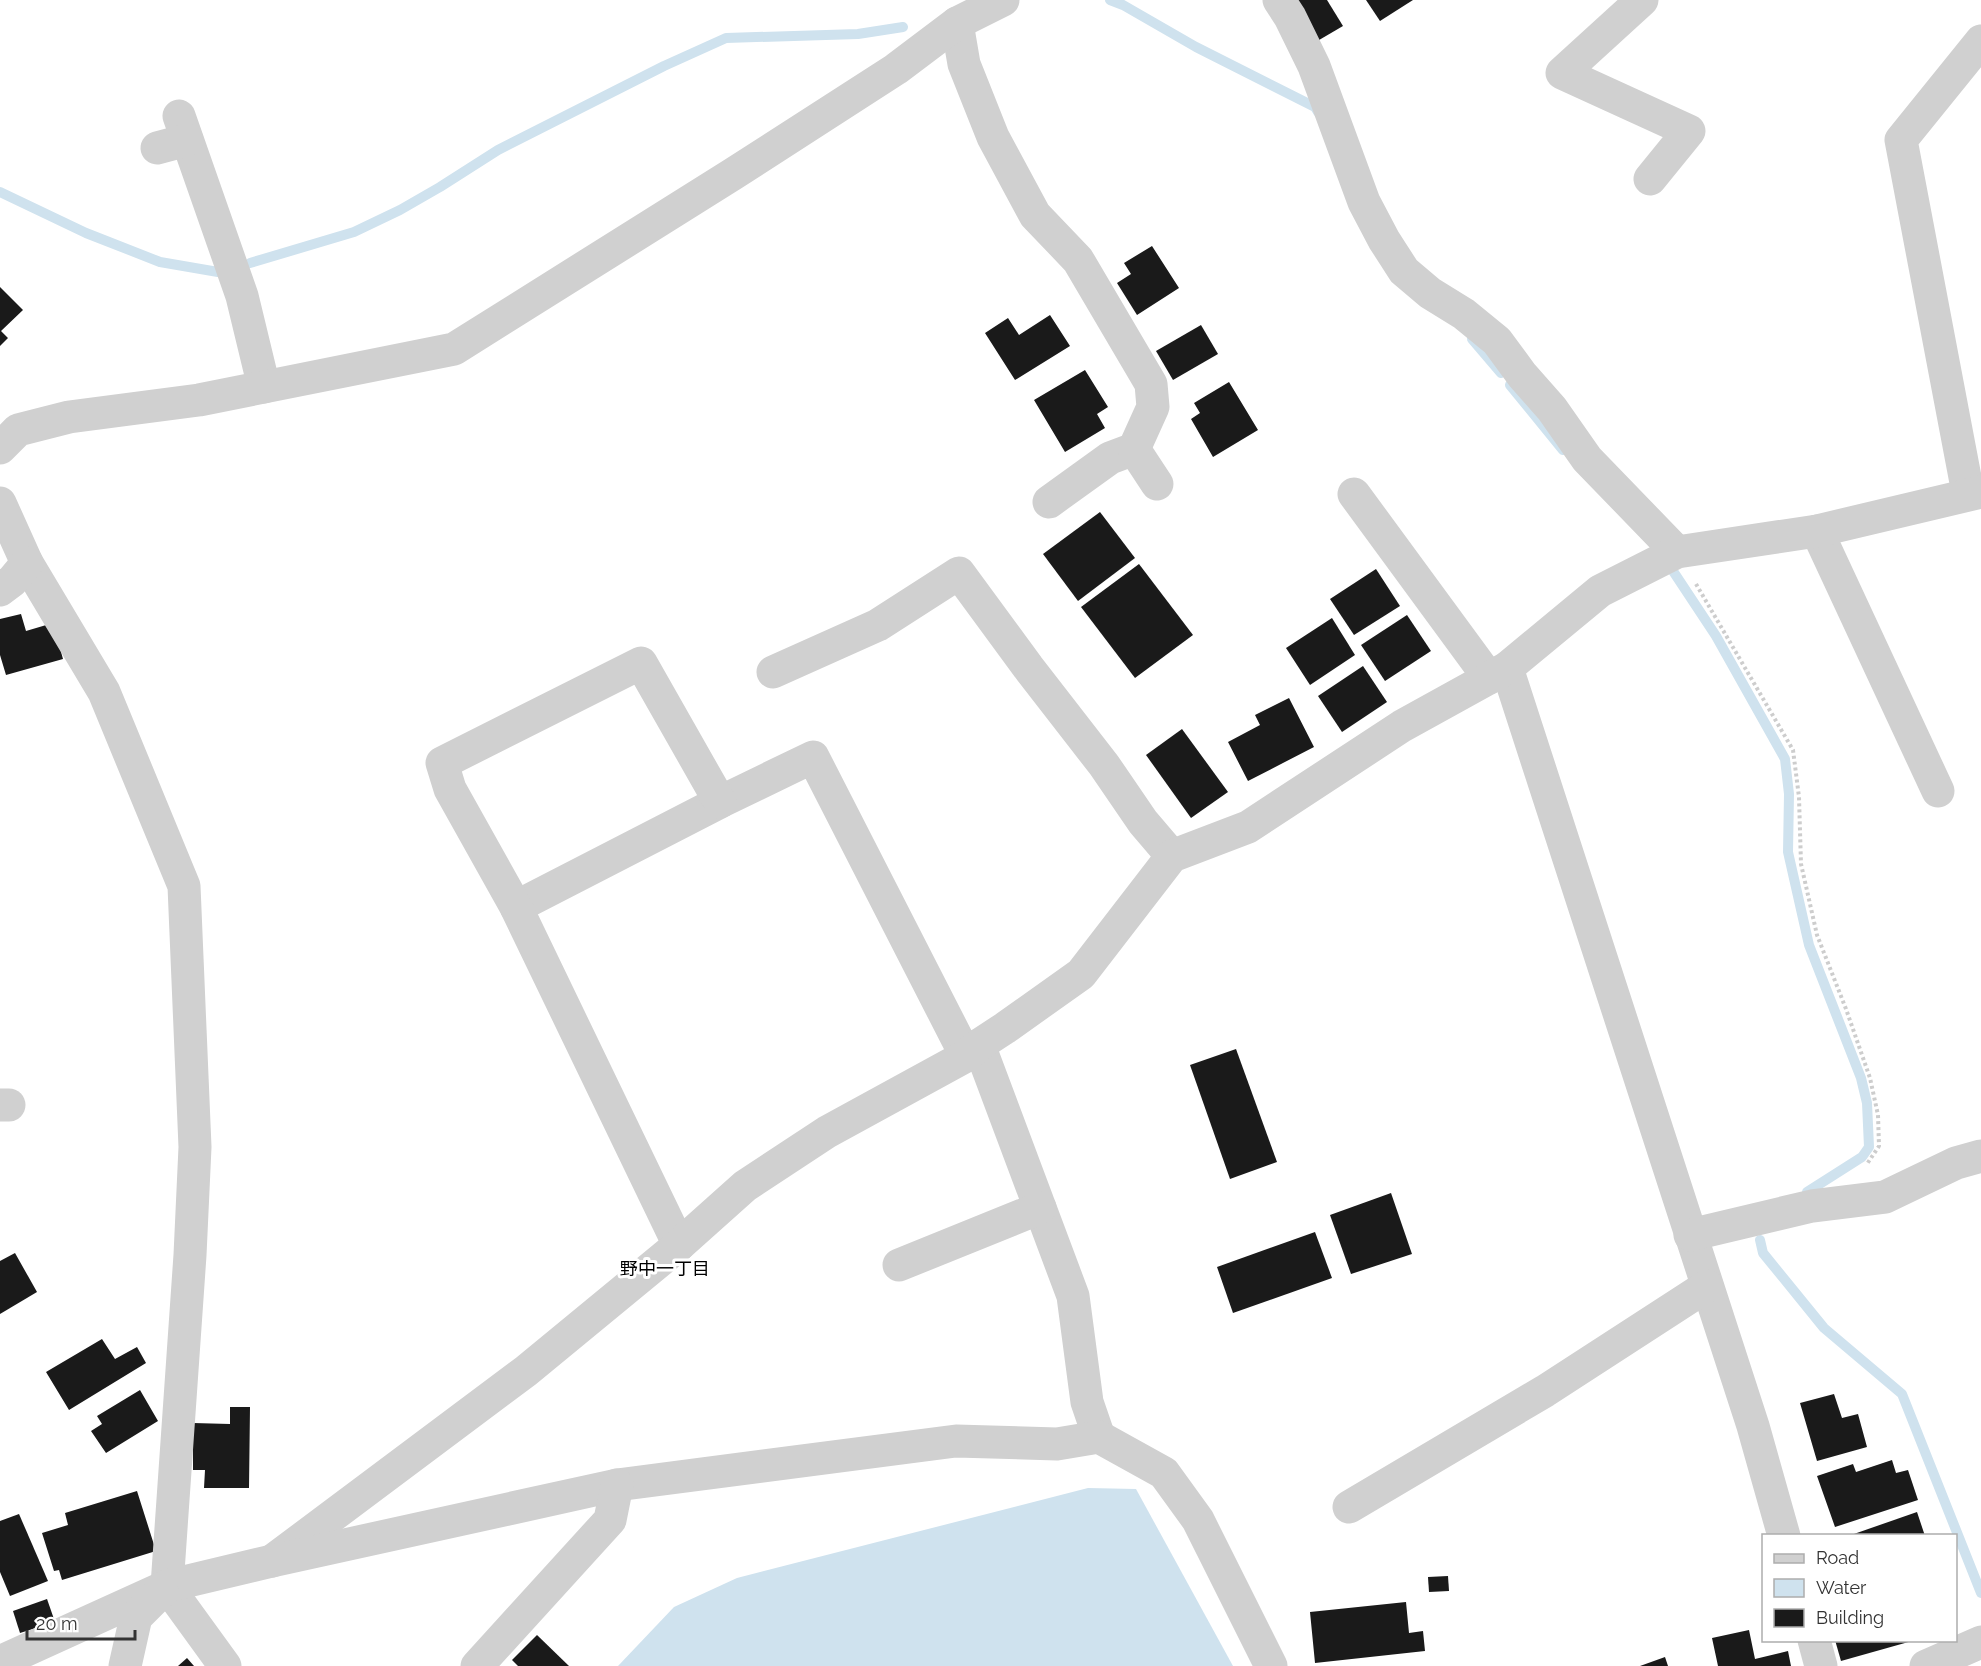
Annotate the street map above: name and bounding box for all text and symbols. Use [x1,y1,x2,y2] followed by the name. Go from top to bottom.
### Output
[620,1258,710,1279] district label: 野中一丁目
[1762,1534,1957,1642] legend
[1816,1547,1859,1568] text: Road
[1816,1577,1867,1598] text: Water
[27,1603,135,1641] scale bar
[1816,1607,1884,1628] text: Building
[36,1613,78,1634] text: 20 m

